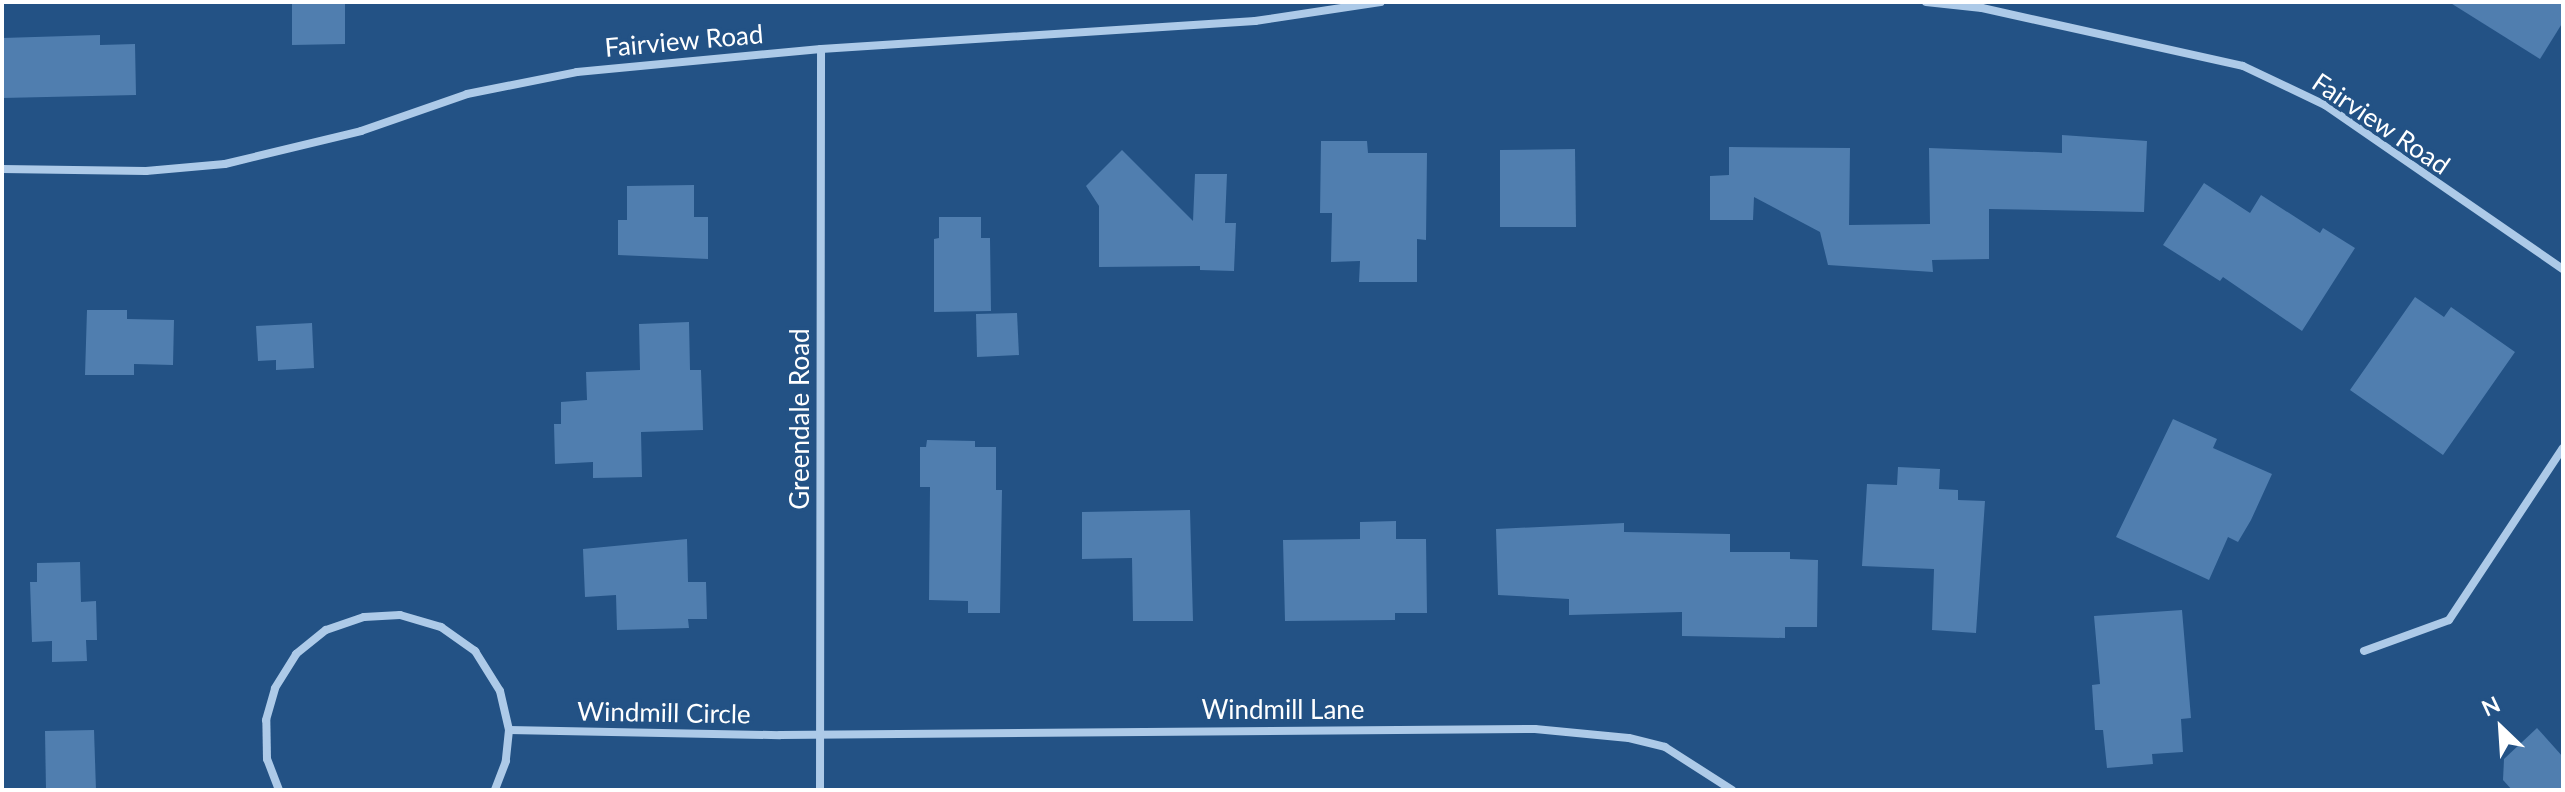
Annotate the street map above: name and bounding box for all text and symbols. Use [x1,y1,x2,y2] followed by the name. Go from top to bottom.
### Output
[603,19,765,63] street label: Fairview Road
[2306,66,2456,182] street label: Fairview Road
[784,328,816,510] street label: Greendale Road
[2461,688,2541,768] north arrow
[2477,690,2504,722] text: N
[1201,694,1365,726] street label: Windmill Lane
[577,696,751,730] street label: Windmill Circle

